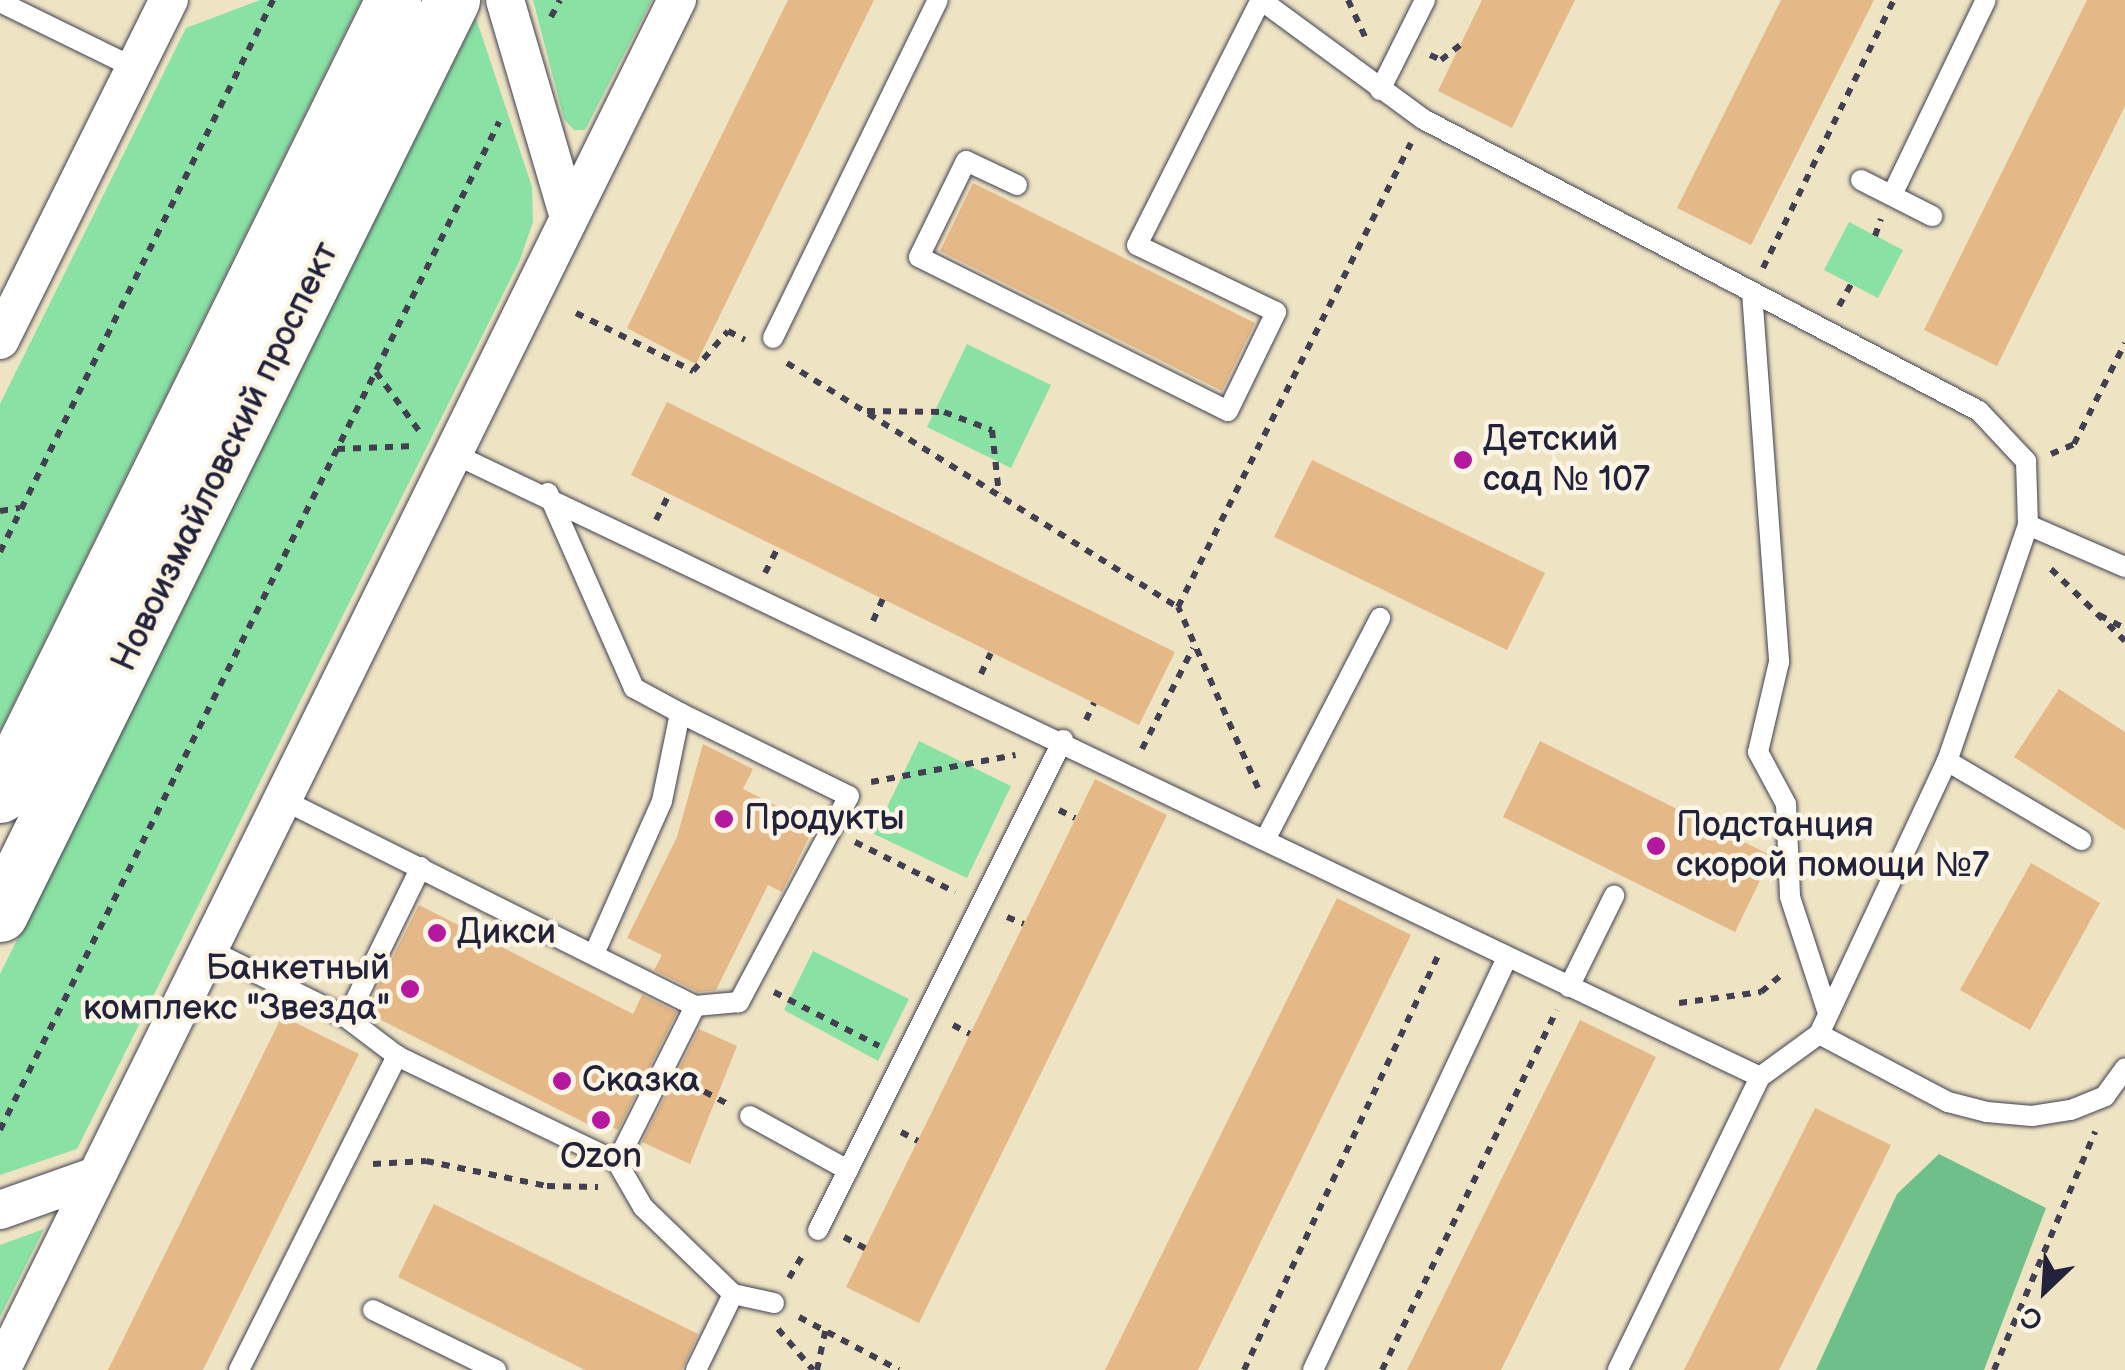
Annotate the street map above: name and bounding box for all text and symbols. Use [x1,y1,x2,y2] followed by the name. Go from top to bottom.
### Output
[104,236,348,678] street label: Новоизмайловский проспект
[1483,419,1650,501] place label: Детский сад № 107
[1452,449,1474,471] marker: Детский сад № 107
[744,798,905,840] place label: Продукты
[1676,805,1989,887] place label: Подстанция скорой помощи №7
[713,808,735,830] marker: Продукты
[1645,835,1667,857] marker: Подстанция скорой помощи №7
[457,912,556,954] place label: Дикси
[426,922,448,944] marker: Дикси
[83,948,390,1030] place label: Банкетный комплекс "Звезда"
[399,978,421,1000] marker: Банкетный комплекс "Звезда"
[582,1060,700,1102] place label: Сказка
[551,1070,573,1092] marker: Сказка
[590,1109,612,1131] marker: Ozon
[560,1136,642,1178] place label: Ozon
[1995,1240,2095,1340] north arrow
[2016,1299,2048,1337] text: С

